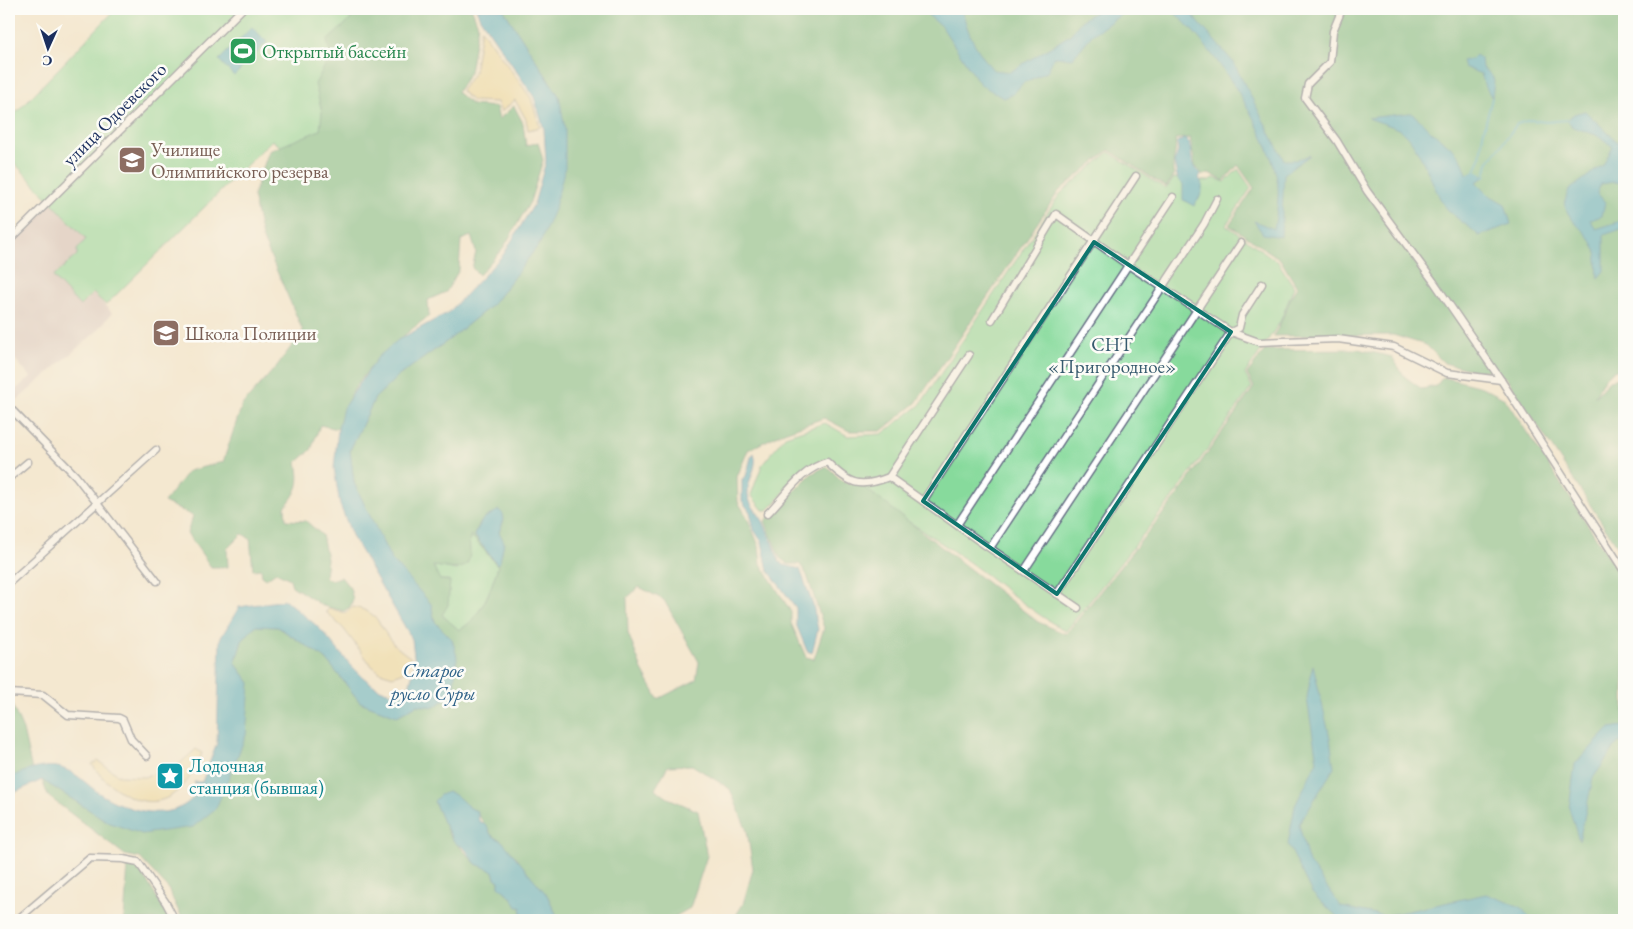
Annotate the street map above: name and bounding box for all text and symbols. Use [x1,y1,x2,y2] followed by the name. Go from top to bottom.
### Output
[22,22,72,72] north arrow
[228,36,258,66] sports icon: Открытый бассейн
[262,39,406,64] place label: Открытый бассейн
[42,52,53,70] text: С
[57,57,172,172] street label: улица Одоевского
[150,137,329,184] place label: Училище Олимпийского резерва
[117,145,147,175] school or university icon: Училище Олимпийского резерва
[151,318,181,348] school or university icon: Школа Полиции
[185,321,316,346] place label: Школа Полиции
[1048,332,1176,379] park label: СНТ «Пригородное»
[387,657,476,706] water label: Старое русло Суры
[189,753,324,800] place label: Лодочная станция (бывшая)
[155,761,185,791] place icon: Лодочная станция (бывшая)

